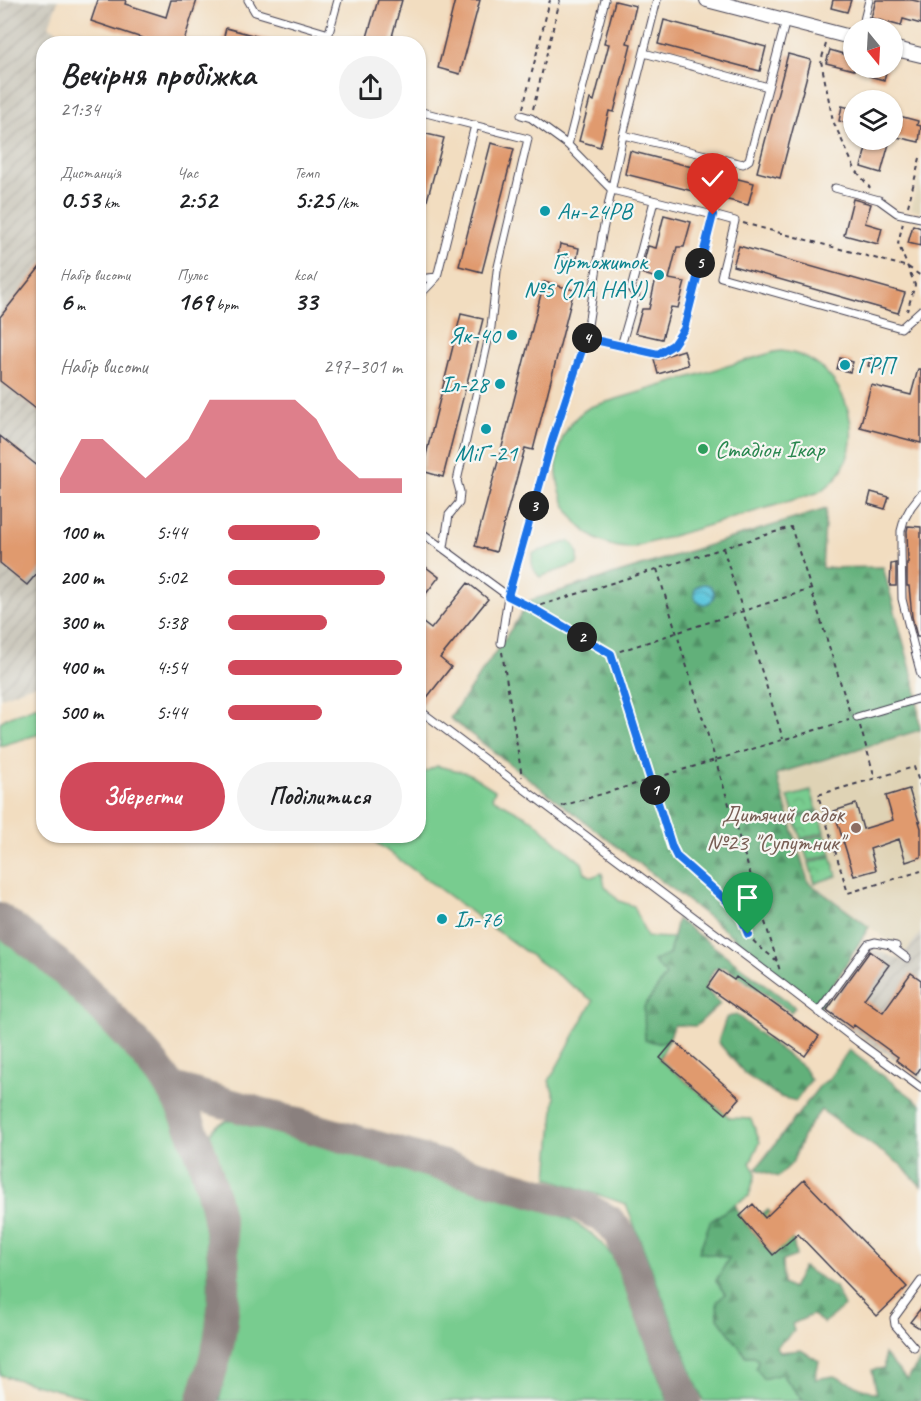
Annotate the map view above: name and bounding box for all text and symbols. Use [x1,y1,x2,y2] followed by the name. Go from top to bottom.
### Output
[843,18,903,78] north arrow
[843,18,903,150] map controls
[60,53,255,95] text: Вечірня пробіжка
[339,56,402,119] button: share
[843,90,903,150] button: layers
[60,97,100,122] text: 21:34
[687,153,738,215] pin
[696,162,729,195] icon: check
[60,163,121,183] text: Дистанція
[177,163,198,183] text: Час
[294,163,320,183] text: Темп
[60,183,100,216] text: 0.53
[177,183,217,216] text: 2:52
[294,183,333,216] text: 5:25
[100,193,119,213] text: km
[333,193,358,213] text: /km
[557,196,634,226] place label: Ан-24РВ
[538,204,552,218] marker: Ан-24РВ
[524,246,649,304] place label: Гуртожиток №5 (ЛА НАУ)
[685,248,715,278] pin: 5
[697,253,703,273] text: 5
[60,265,130,285] text: Набір висоти
[177,265,208,285] text: Пульс
[294,265,315,285] text: kcal
[652,268,666,282] marker: Гуртожиток №5 (ЛА НАУ)
[60,285,72,318] text: 6
[177,285,212,318] text: 169
[294,285,317,318] text: 33
[72,295,85,315] text: m
[212,295,238,315] text: bpm
[449,320,502,350] place label: Як-40
[572,323,602,353] pin: 4
[505,328,519,342] marker: Як-40
[583,328,591,348] text: 4
[857,350,898,380] place label: ГРП
[60,354,147,379] text: Набір висоти
[323,354,402,379] text: 297–301 m
[838,358,852,372] marker: ГРП
[440,369,490,399] place label: Іл-28
[493,377,507,391] marker: Іл-28
[479,422,493,436] marker: МіГ-21
[715,434,826,464] place label: Стадіон Ікар
[455,438,518,468] place label: МіГ-21
[696,442,710,456] marker: Стадіон Ікар
[519,491,549,521] pin: 3
[530,496,538,516] text: 3
[60,520,103,545] text: 100 m
[156,520,187,545] text: 5:44
[60,565,103,590] text: 200 m
[156,565,187,590] text: 5:02
[60,610,103,635] text: 300 m
[156,610,187,635] text: 5:38
[567,622,597,652] pin: 2
[578,627,586,647] text: 2
[60,655,103,680] text: 400 m
[156,655,187,680] text: 4:54
[60,700,103,725] text: 500 m
[156,700,187,725] text: 5:44
[60,762,225,831] button: Зберегти
[237,762,402,831] button: Поділитися
[640,775,670,805] pin: 1
[651,780,659,800] text: 1
[706,799,849,857] place label: Дитячий садок №23 "Супутник"
[849,821,863,835] marker: Дитячий садок №23 "Супутник"
[722,872,773,934] pin
[731,881,764,914] icon: arrive
[454,904,503,934] place label: Іл-76
[435,912,449,926] marker: Іл-76

